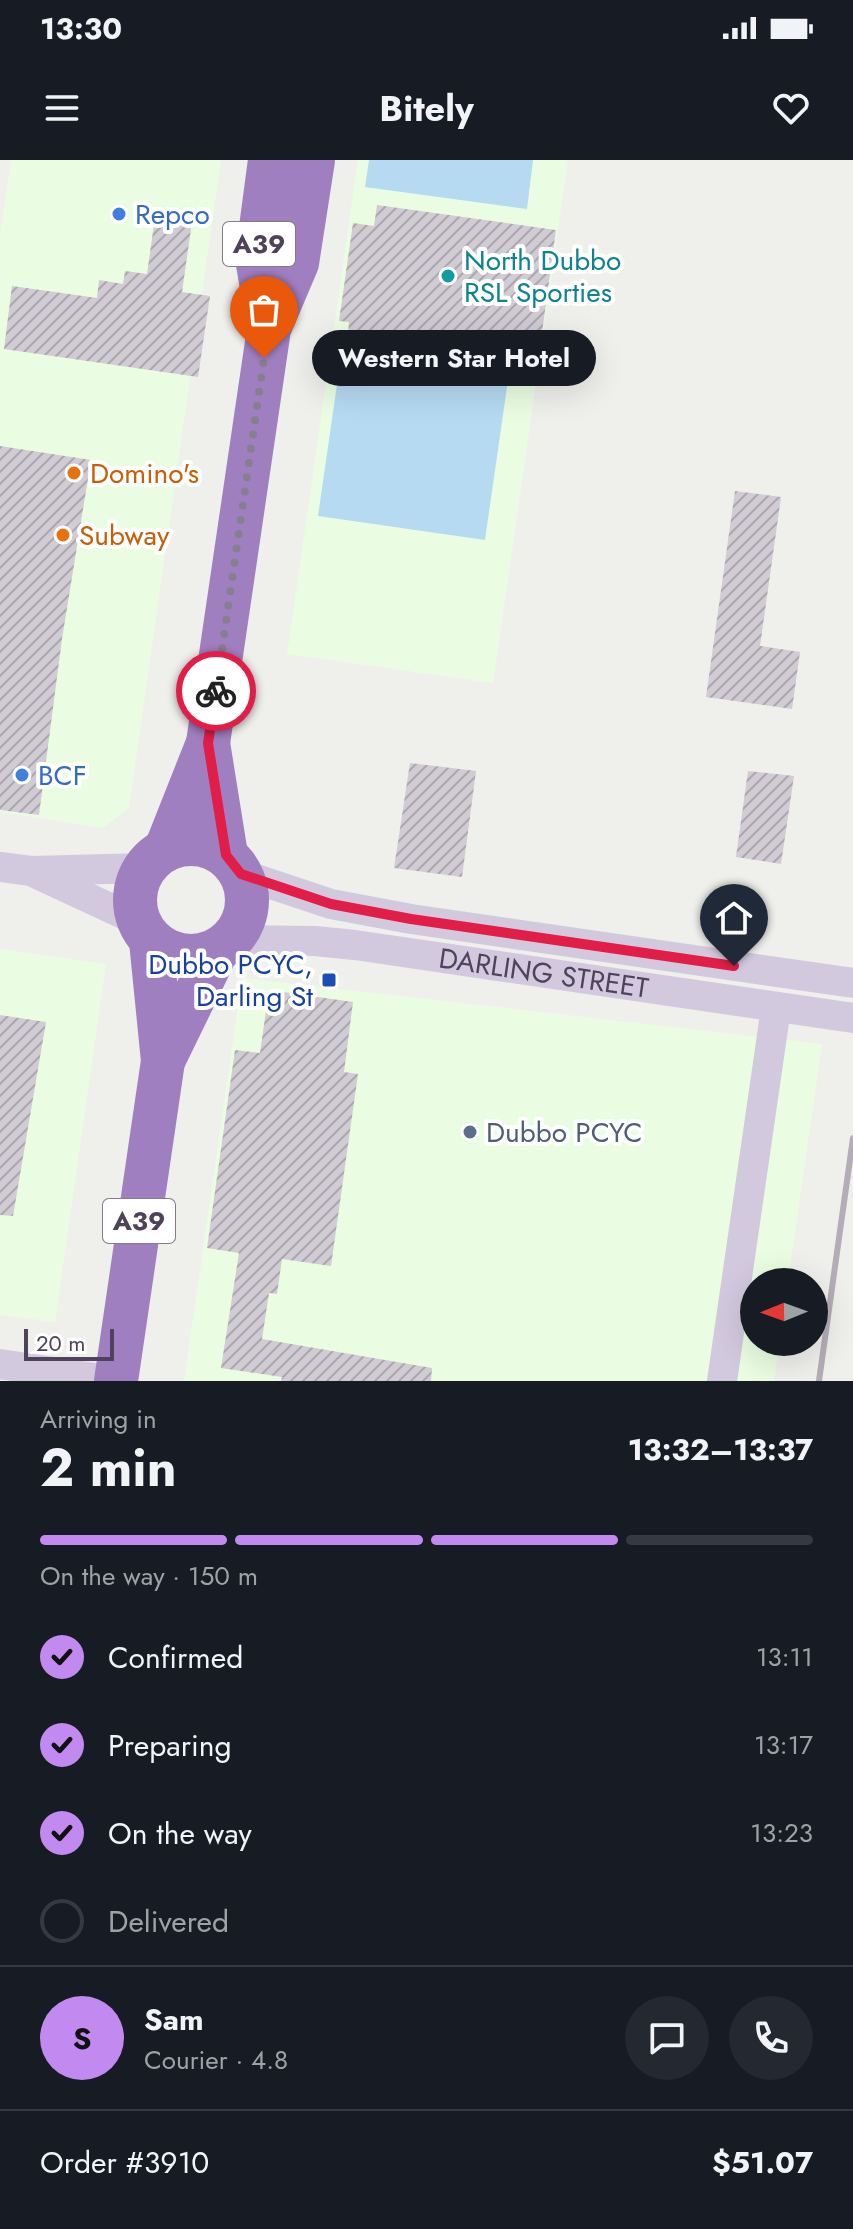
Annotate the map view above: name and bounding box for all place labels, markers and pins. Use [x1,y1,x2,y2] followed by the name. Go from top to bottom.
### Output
[135,194,210,235] place label: Repco
[110,205,128,223] marker: Repco
[464,240,621,313] place label: North Dubbo RSL Sporties
[439,267,457,285] marker: North Dubbo RSL Sporties
[230,276,298,358] pin
[312,330,596,386] callout: Western Star Hotel
[90,453,199,494] place label: Domino's
[65,464,83,482] marker: Domino's
[79,515,170,556] place label: Subway
[54,526,72,544] marker: Subway
[38,755,87,796] place label: BCF
[13,766,31,784] marker: BCF
[700,884,768,966] pin
[148,944,313,1017] place label: Dubbo PCYC, Darling St
[320,971,338,989] marker: Dubbo PCYC, Darling St
[486,1112,643,1153] place label: Dubbo PCYC
[461,1123,479,1141] marker: Dubbo PCYC

